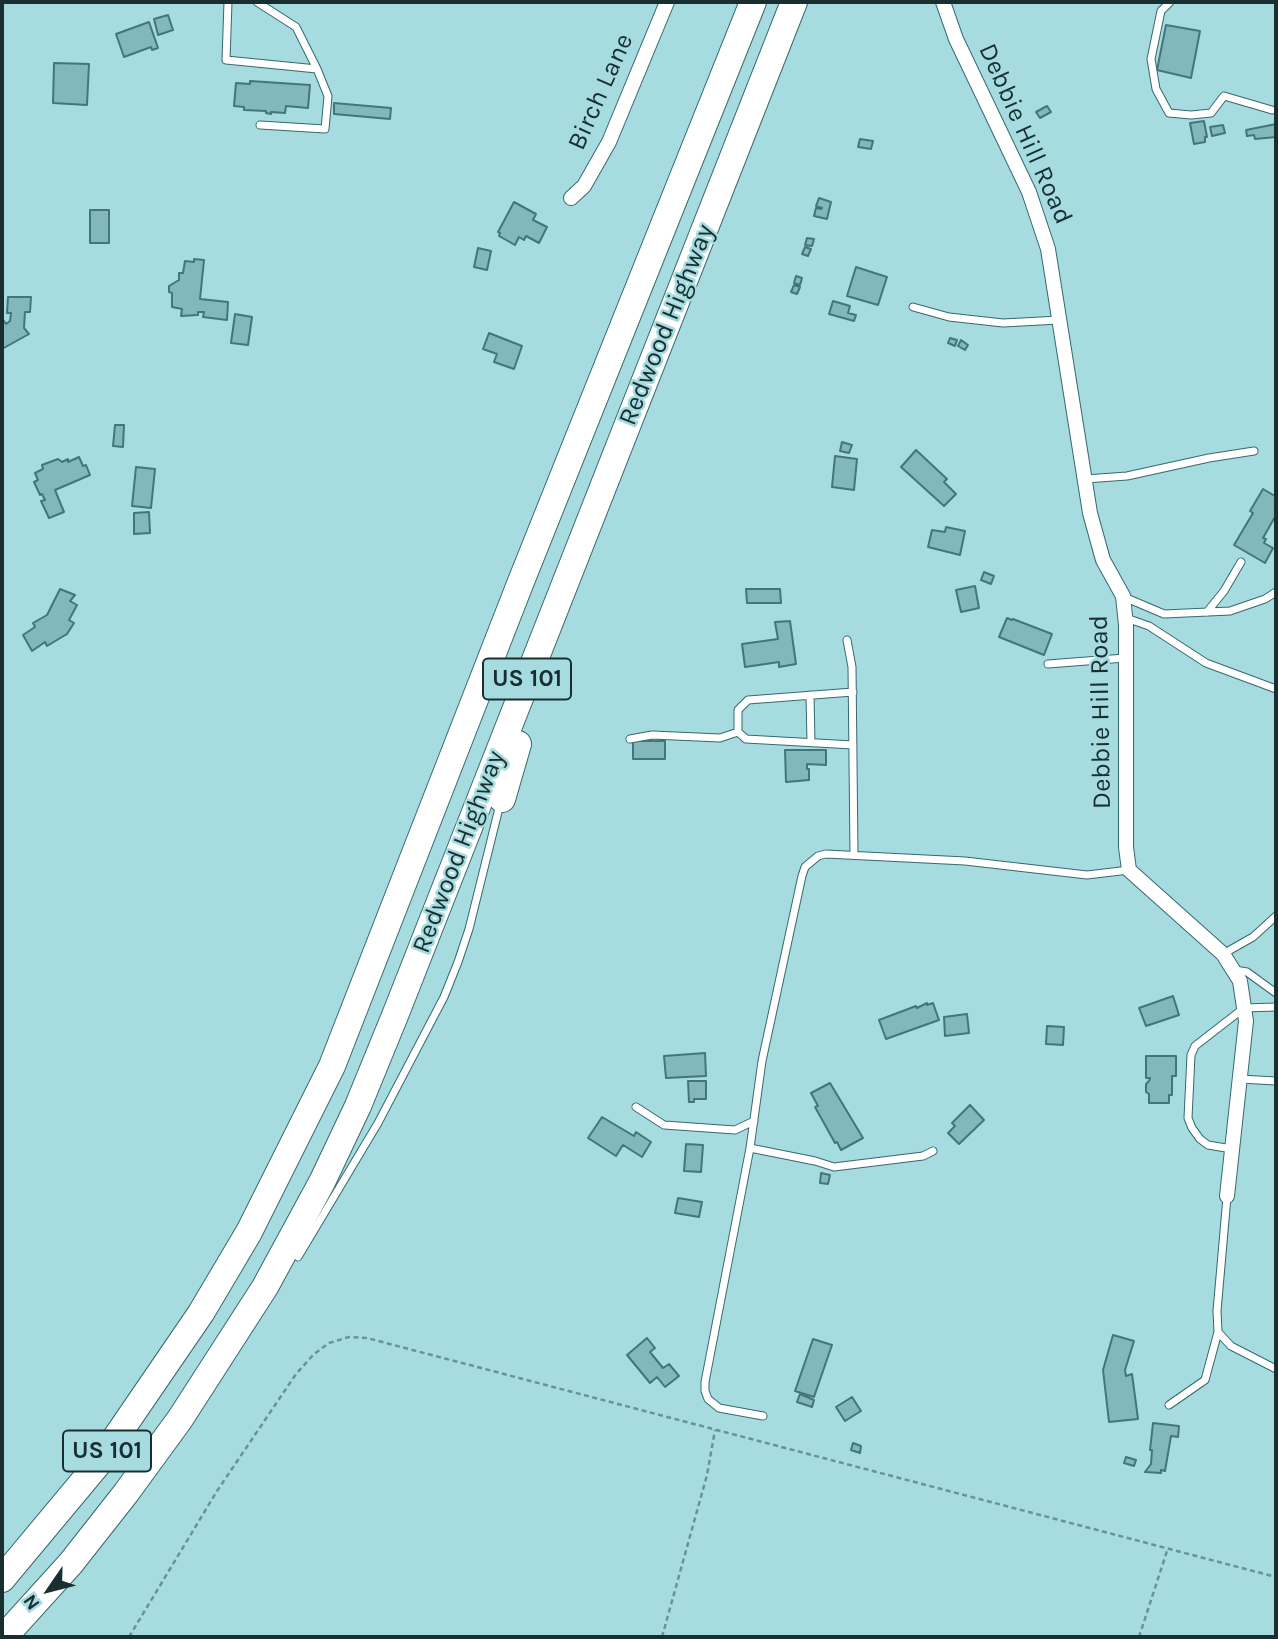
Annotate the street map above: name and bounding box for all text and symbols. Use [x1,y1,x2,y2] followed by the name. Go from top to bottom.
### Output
[562,29,640,155] street label: Birch Lane
[971,39,1079,229] street label: Debbie Hill Road
[612,220,722,430] street label: Redwood Highway
[1084,615,1118,809] street label: Debbie Hill Road
[483,658,571,700] road number: US 101
[406,746,512,958] street label: Redwood Highway
[63,1430,151,1471] road number: US 101
[14,1555,84,1625] north arrow
[19,1590,45,1614] text: N

